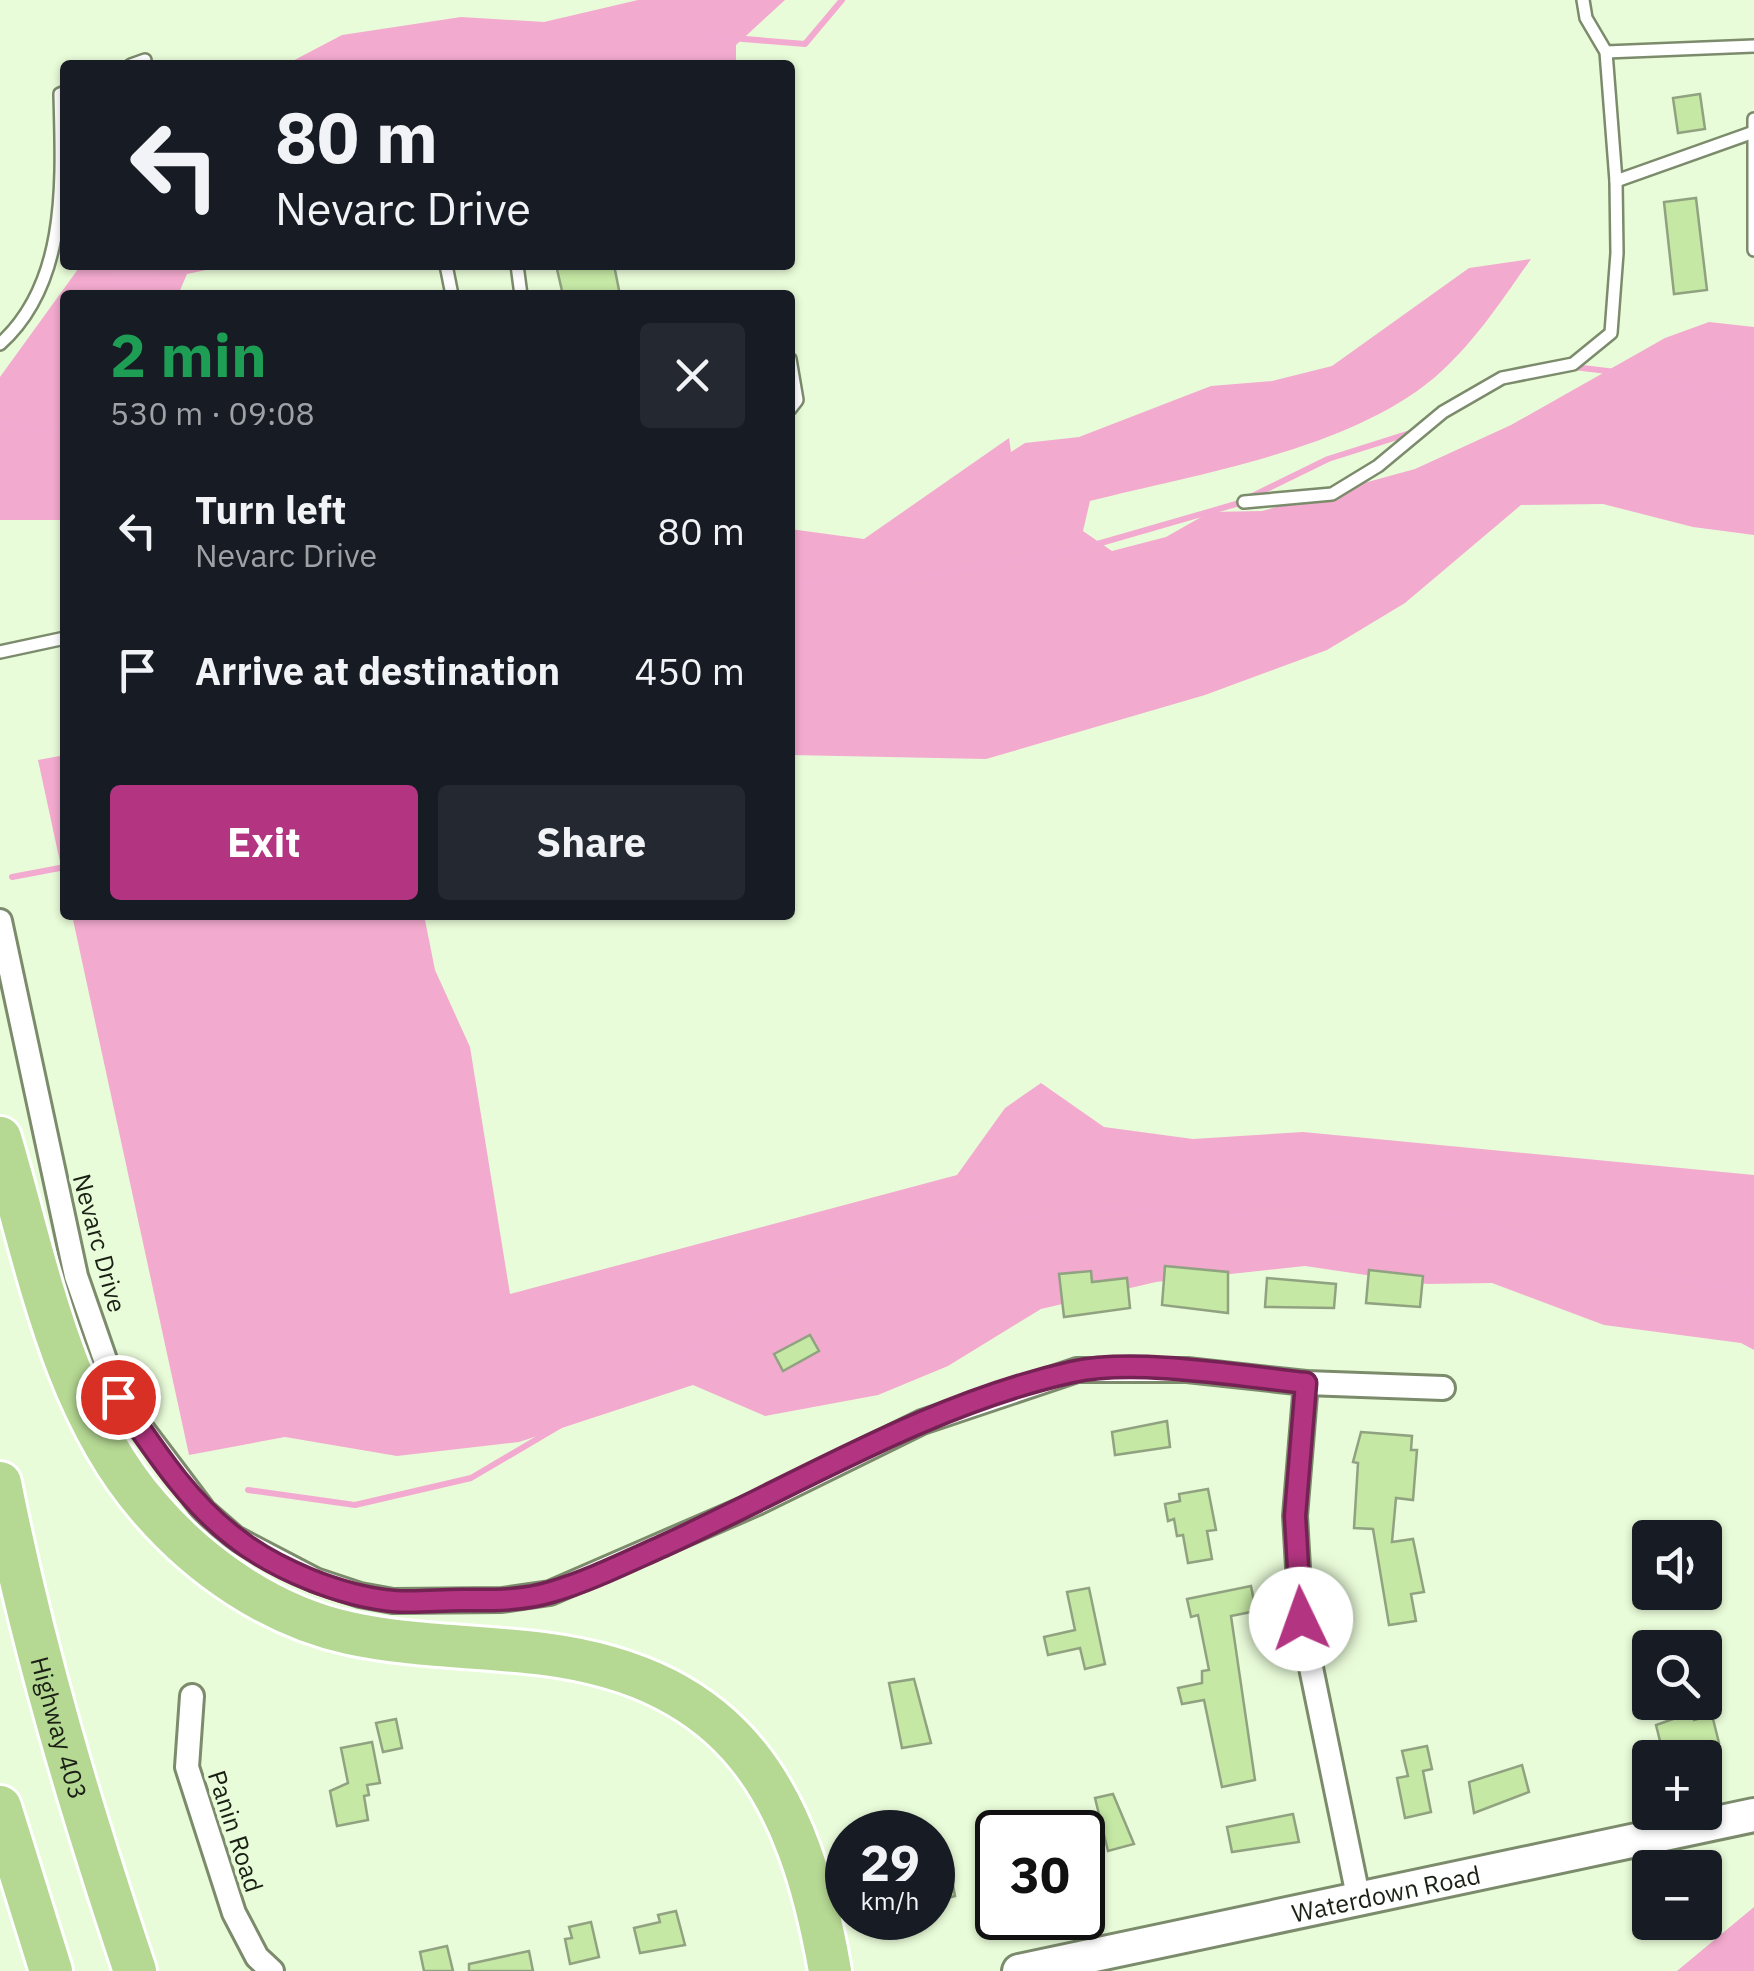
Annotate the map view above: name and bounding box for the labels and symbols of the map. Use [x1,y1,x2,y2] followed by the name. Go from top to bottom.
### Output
[66,1170,134,1316] street label: Nevarc Drive
[76,1355,161,1440] pin
[1249,1567,1353,1671] position arrow
[24,1653,96,1803] street label: Highway 403
[201,1766,271,1896] street label: Panin Road
[975,1810,1105,1940] speed limit sign: 30
[1288,1857,1483,1929] street label: Waterdown Road

